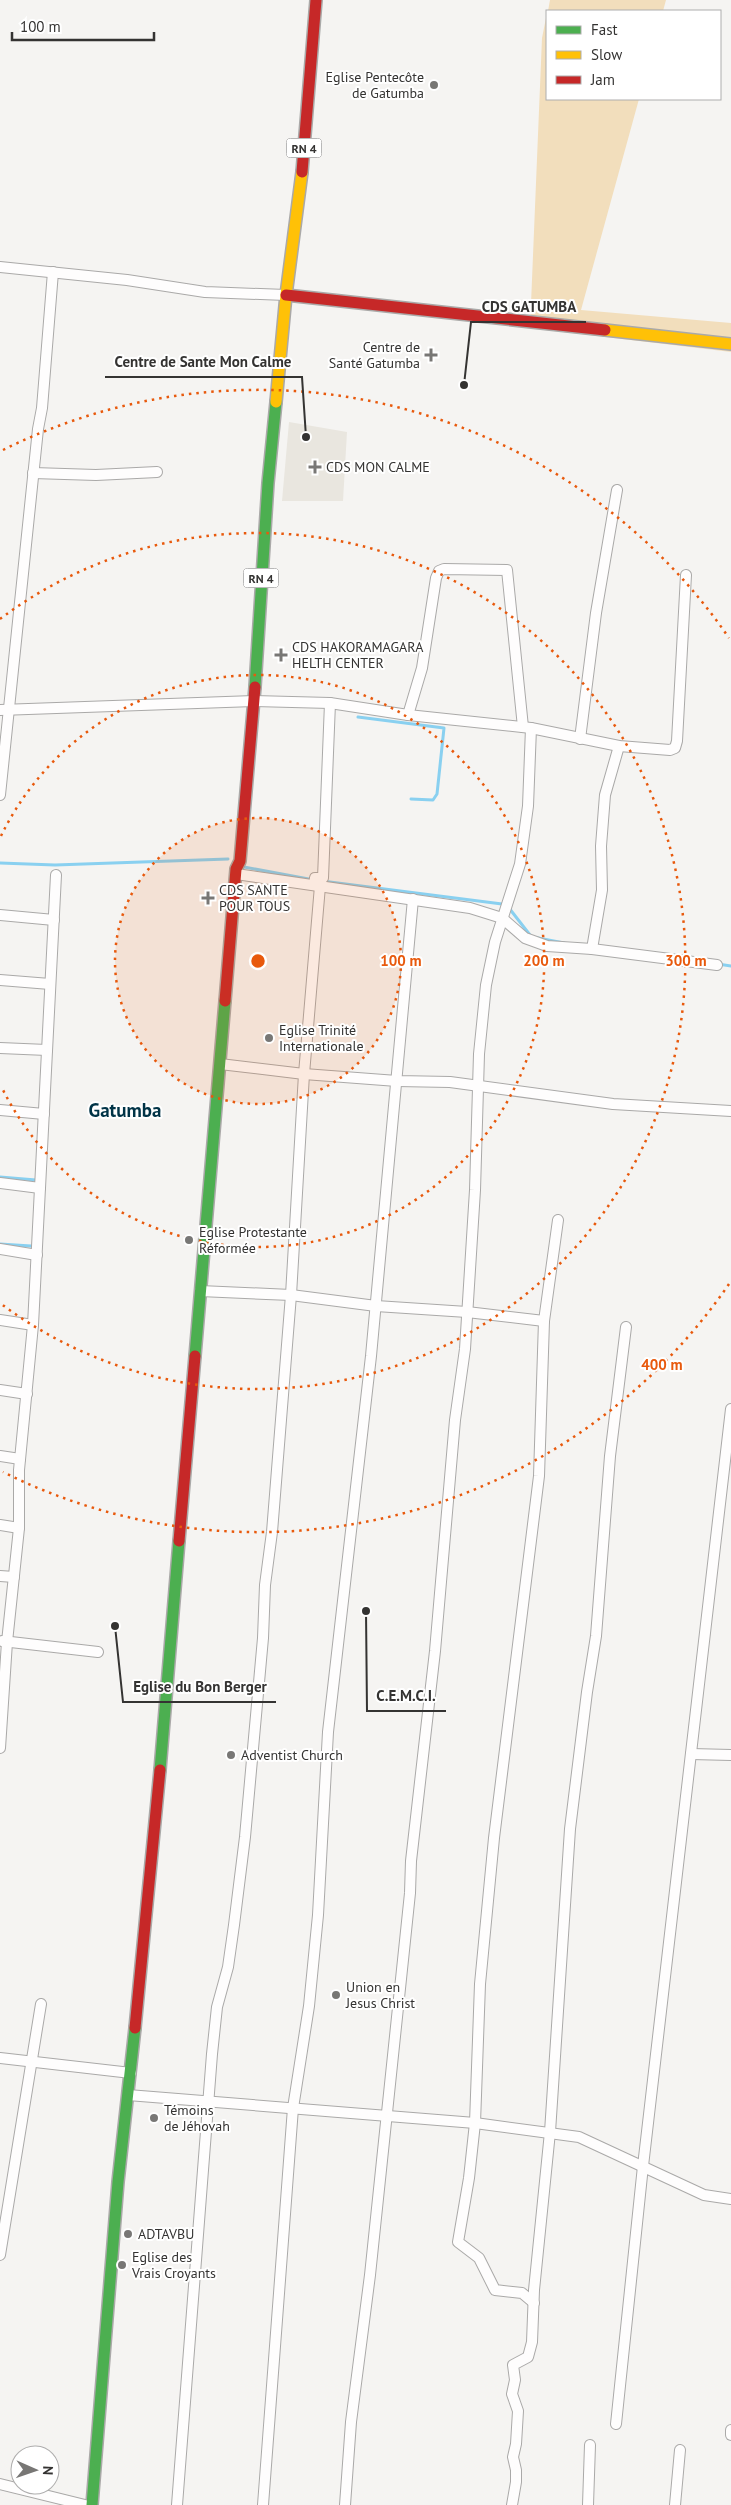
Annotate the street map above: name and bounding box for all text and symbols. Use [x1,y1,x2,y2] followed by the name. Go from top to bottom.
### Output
[12,10,155,42] scale bar
[546,10,721,100] legend
[20,17,61,36] text: 100 m
[591,20,618,39] text: Fast
[591,45,622,64] text: Slow
[326,68,424,102] place label: Eglise Pentecôte de Gatumba
[590,70,615,89] text: Jam
[428,79,440,91] marker: Eglise Pentecôte de Gatumba
[286,138,322,158] road number: RN 4
[471,292,586,322] callout: CDS GATUMBA
[482,297,577,316] text: CDS GATUMBA
[329,338,420,372] place label: Centre de Santé Gatumba
[105,347,302,377] callout: Centre de Sante Mon Calme
[424,348,438,362] marker: Centre de Santé Gatumba
[115,352,292,371] text: Centre de Sante Mon Calme
[326,458,430,476] place label: CDS MON CALME
[308,460,322,474] marker: CDS MON CALME
[244,568,278,588] road number: RN 4
[292,638,424,672] place label: CDS HAKORAMAGARA HELTH CENTER
[274,648,288,662] marker: CDS HAKORAMAGARA HELTH CENTER
[219,881,290,915] place label: CDS SANTE POUR TOUS
[201,891,215,905] marker: CDS SANTE POUR TOUS
[380,951,422,970] text: 100 m
[523,951,565,970] text: 200 m
[665,951,707,970] text: 300 m
[249,952,267,970] centre of rings
[279,1021,364,1055] place label: Eglise Trinité Internationale
[263,1032,275,1044] marker: Eglise Trinité Internationale
[89,1098,161,1122] district label: Gatumba
[199,1223,307,1257] place label: Eglise Protestante Réformée
[183,1234,195,1246] marker: Eglise Protestante Réformée
[641,1355,683,1374] text: 400 m
[123,1672,276,1702] callout: Eglise du Bon Berger
[133,1677,268,1696] text: Eglise du Bon Berger
[367,1681,446,1711] callout: C.E.M.C.I.
[376,1686,436,1705] text: C.E.M.C.I.
[241,1746,343,1764] place label: Adventist Church
[225,1749,237,1761] marker: Adventist Church
[345,1978,415,2012] place label: Union en Jesus Christ
[330,1989,342,2001] marker: Union en Jesus Christ
[164,2101,230,2135] place label: Témoins de Jéhovah
[148,2112,160,2124] marker: Témoins de Jéhovah
[138,2225,194,2243] place label: ADTAVBU
[122,2228,134,2240] marker: ADTAVBU
[131,2248,216,2282] place label: Eglise des Vrais Croyants
[116,2259,128,2271] marker: Eglise des Vrais Croyants
[10,2445,60,2495] north arrow
[39,2466,57,2475] text: N

